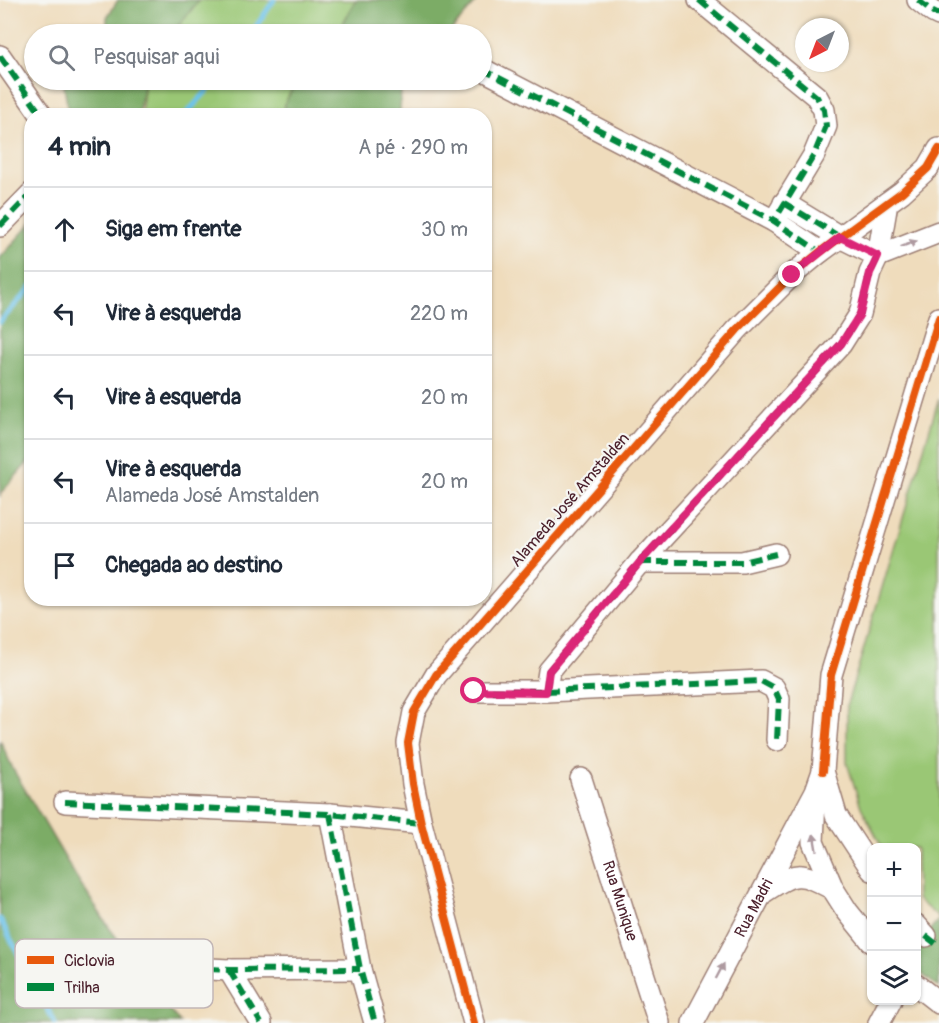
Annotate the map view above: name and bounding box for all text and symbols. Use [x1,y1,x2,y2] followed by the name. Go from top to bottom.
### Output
[795,18,849,72] north arrow
[24,24,492,90] search box
[45,41,78,74] icon: search
[93,43,219,71] text: Pesquisar aqui
[48,131,111,163] text: 4 min
[358,135,468,160] text: A pé · 290 m
[48,213,81,246] icon: ahead
[105,215,241,243] text: Siga em frente
[421,217,468,242] text: 30 m
[900,239,918,249] one-way arrow
[778,261,804,287] route end
[48,297,81,330] icon: left
[105,299,241,327] text: Vire à esquerda
[410,301,468,326] text: 220 m
[48,381,81,414] icon: left
[105,383,241,411] text: Vire à esquerda
[421,385,468,410] text: 20 m
[506,429,634,571] street label: Alameda José Amstalden
[105,455,241,483] text: Vire à esquerda
[48,465,81,498] icon: left
[421,469,468,494] text: 20 m
[105,483,319,508] text: Alameda José Amstalden
[48,549,81,582] icon: arrive
[105,551,283,579] text: Chegada ao destino
[460,677,486,703] route start
[811,832,820,851] one-way arrow
[867,843,921,1005] map controls
[867,843,921,897] button: +
[598,858,642,944] street label: Rua Munique
[730,875,778,941] street label: Rua Madri
[867,897,921,951] button: −
[15,939,213,1008] legend
[64,951,115,971] text: Ciclovia
[867,951,921,1005] button: layers
[715,963,725,980] one-way arrow
[64,978,100,998] text: Trilha

